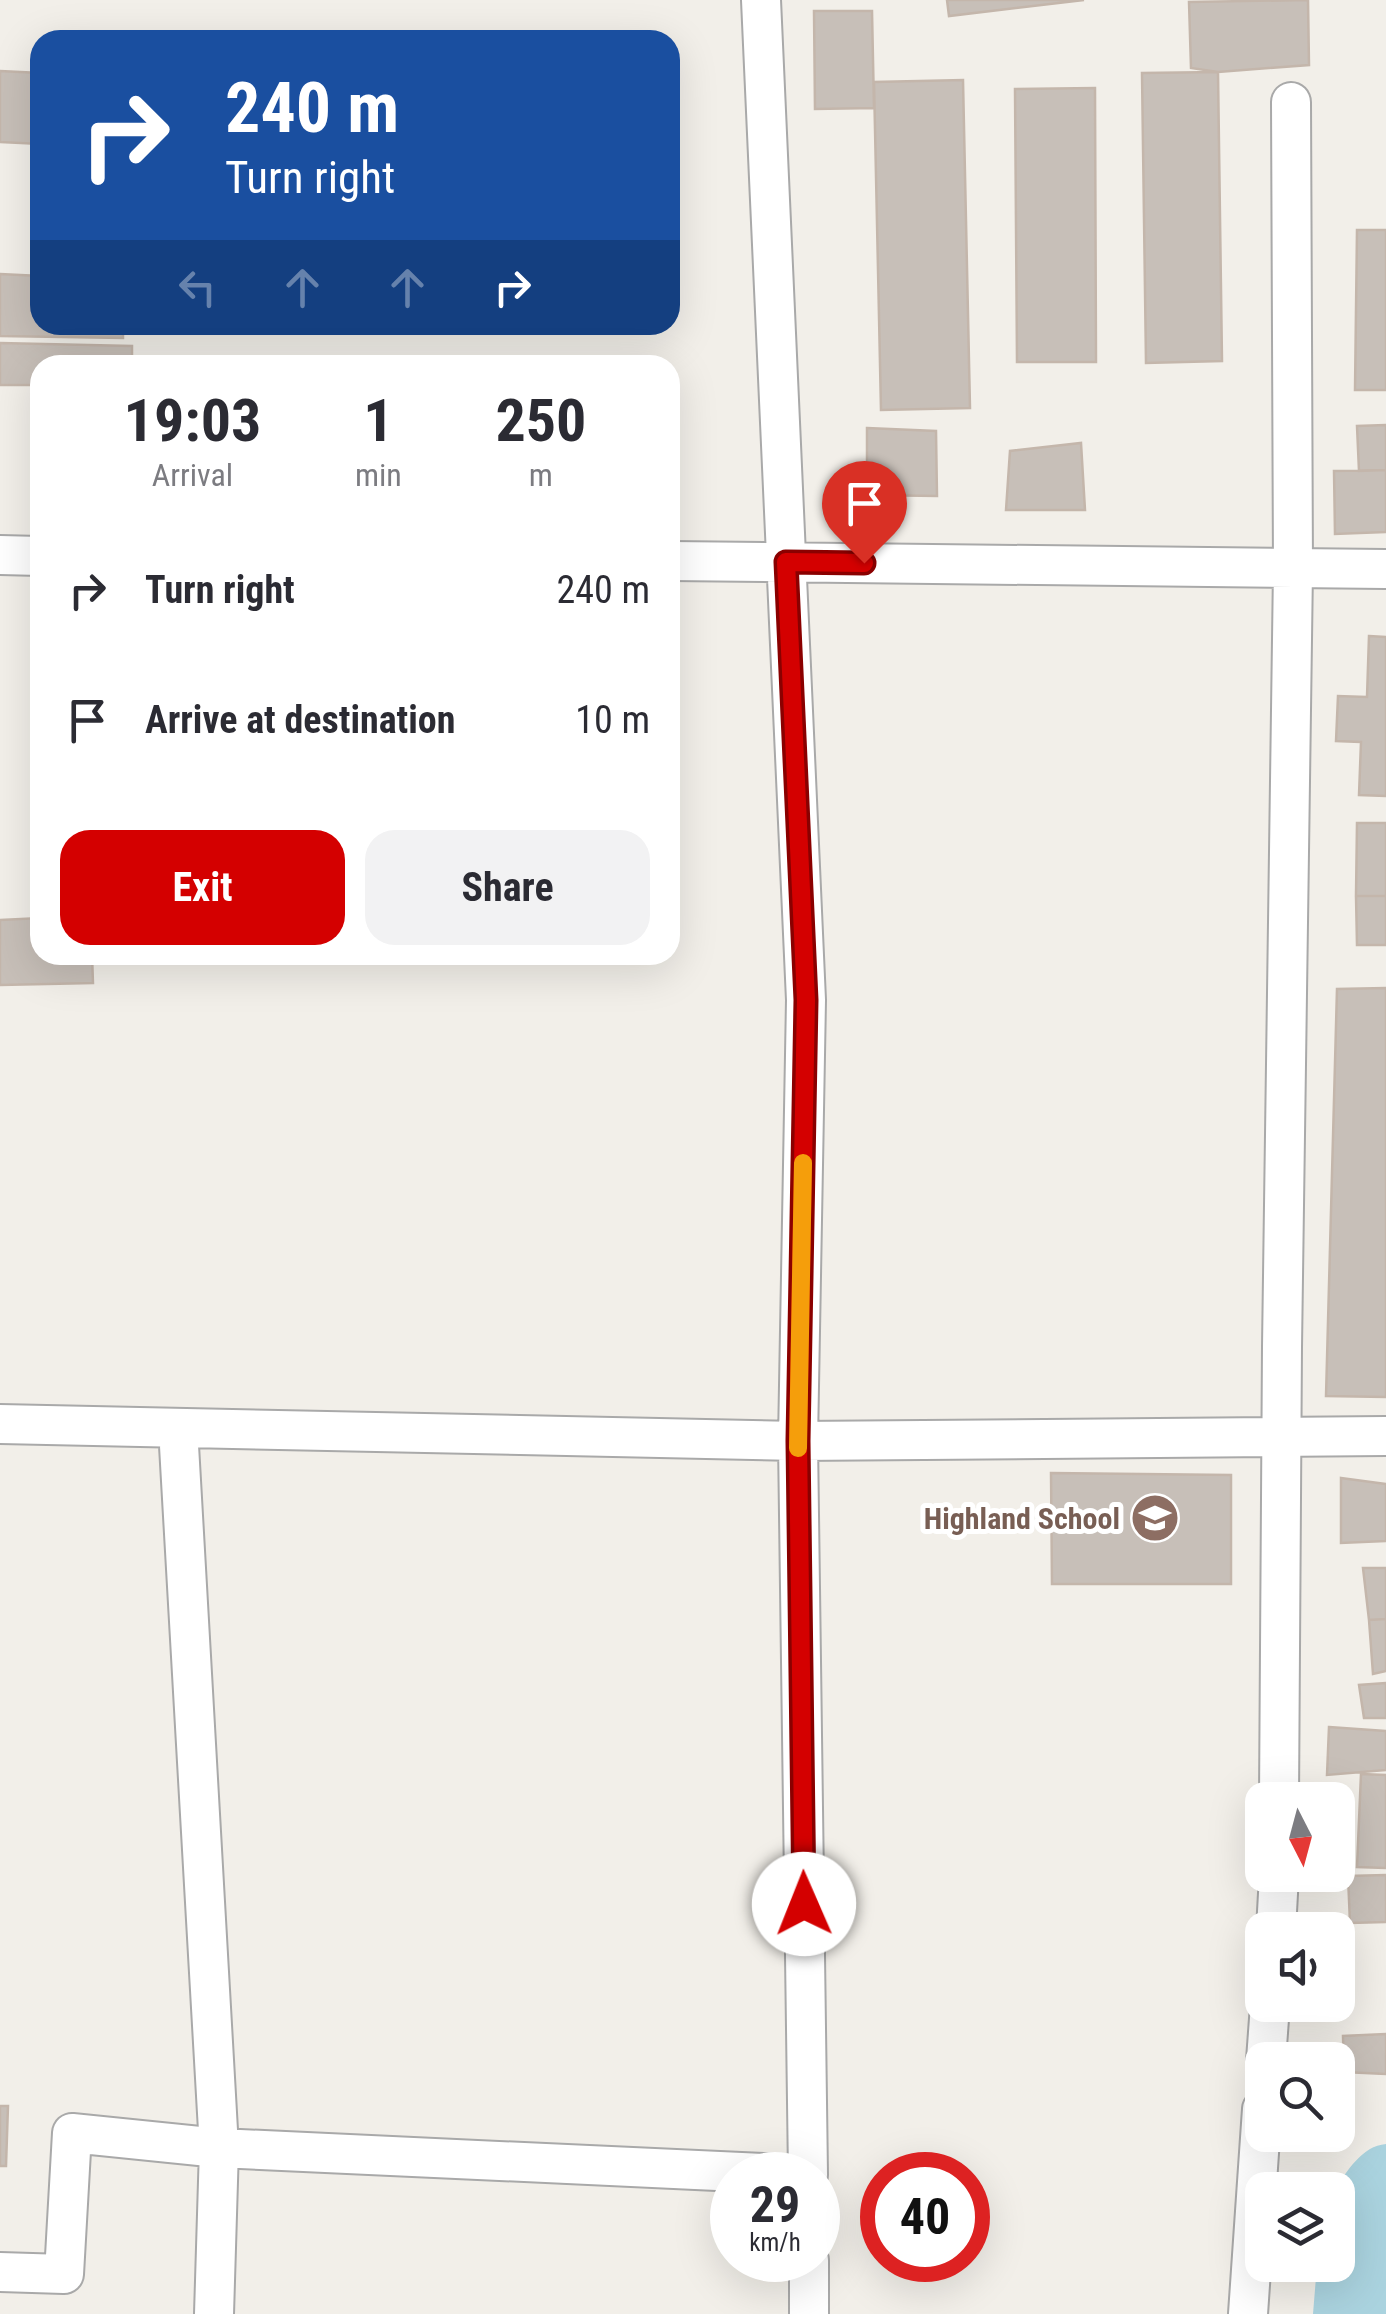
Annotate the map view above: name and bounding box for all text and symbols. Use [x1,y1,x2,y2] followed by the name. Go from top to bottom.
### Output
[225,67,399,149] text: 240 m
[60,70,190,200] icon: right
[225,151,395,204] text: Turn right
[170,260,225,315] icon: left
[275,260,330,315] icon: ahead
[380,260,435,315] icon: ahead
[485,260,540,315] icon: right
[124,385,261,456] text: 19:03
[363,385,394,456] text: 1
[495,385,586,456] text: 250
[152,456,233,494] text: Arrival
[355,456,402,494] text: min
[529,456,553,494] text: m
[822,461,907,564] pin
[837,476,892,531] icon: arrive
[60,563,115,618] icon: right
[145,568,295,612] text: Turn right
[556,568,650,612] text: 240 m
[60,693,115,748] icon: arrive
[145,698,455,742] text: Arrive at destination
[575,698,650,742] text: 10 m
[60,830,345,945] button: Exit
[365,830,650,945] button: Share
[1129,1492,1181,1544] school or university icon: Highland School
[924,1501,1120,1536] place label: Highland School
[1245,1782,1355,1892] north arrow
[1245,1782,1355,2282] map controls
[752,1852,856,1956] position arrow
[1245,1912,1355,2022] button: sound
[1245,2042,1355,2152] button: search
[860,2152,990,2282] speed limit sign: 40
[1245,2172,1355,2282] button: layers
[750,2176,800,2234] text: 29
[749,2228,801,2257] text: km/h

